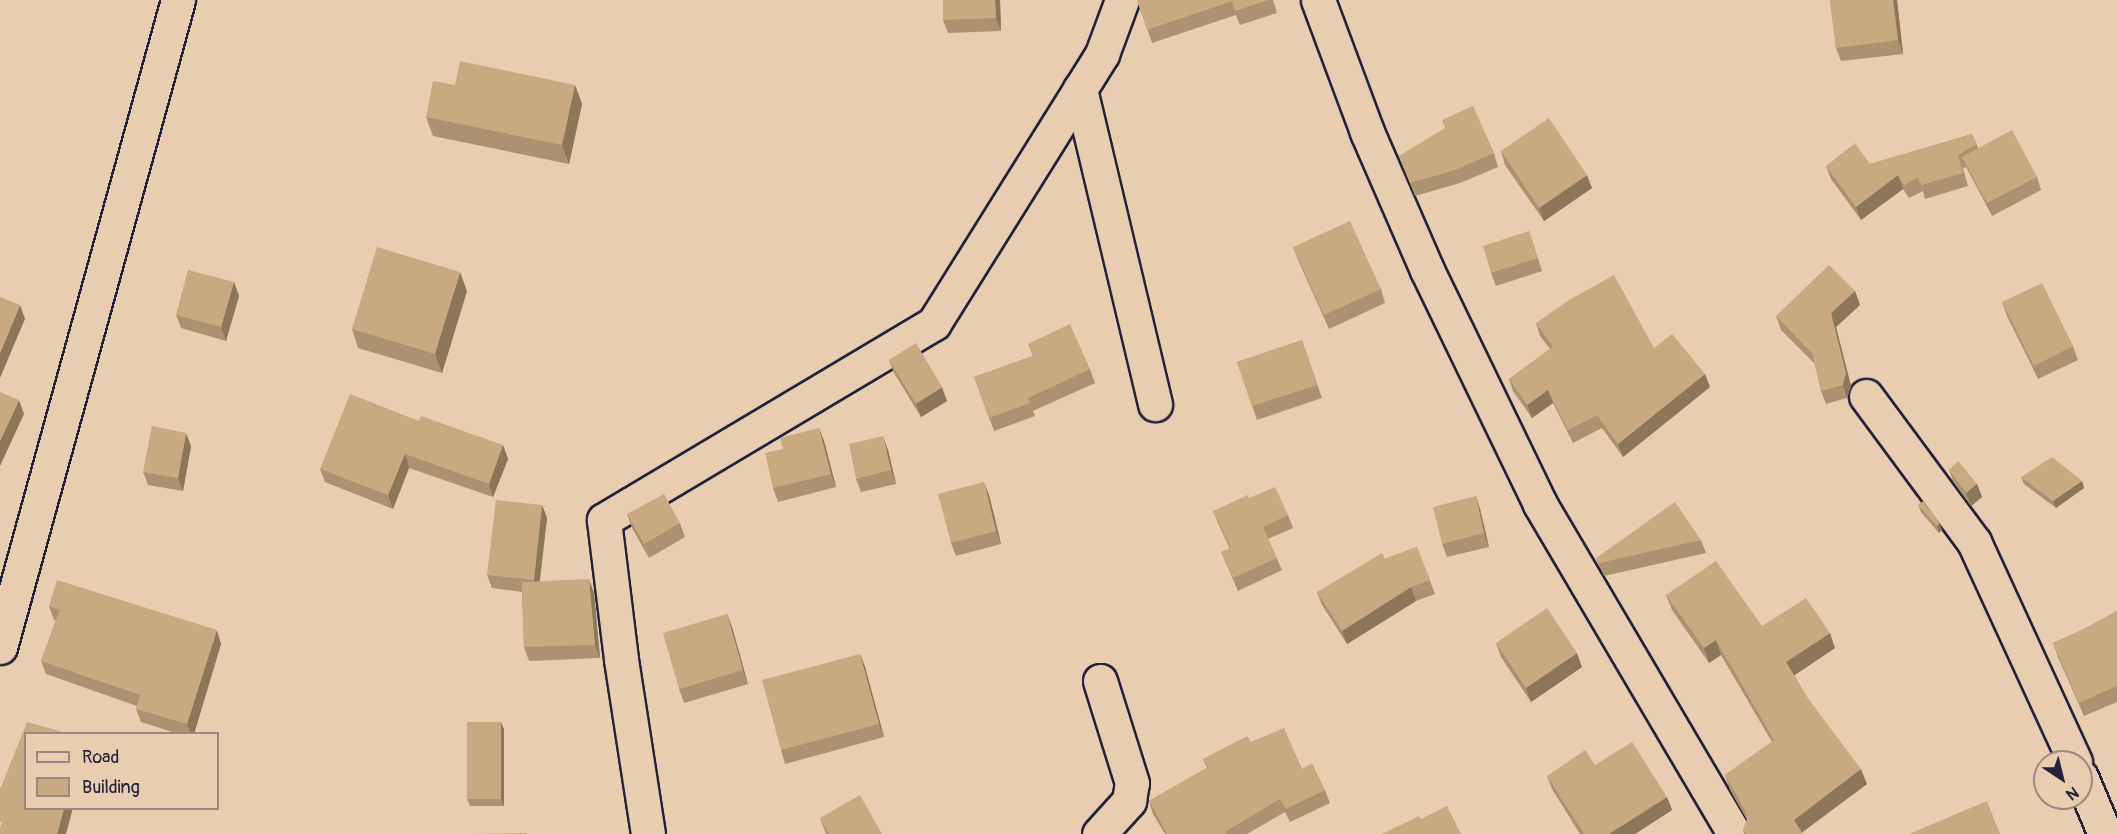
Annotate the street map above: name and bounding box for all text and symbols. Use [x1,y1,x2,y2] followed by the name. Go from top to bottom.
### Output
[24,732,219,810] legend
[82,746,119,769] text: Road
[2033,750,2093,810] north arrow
[82,776,140,799] text: Building
[2062,782,2082,804] text: N

